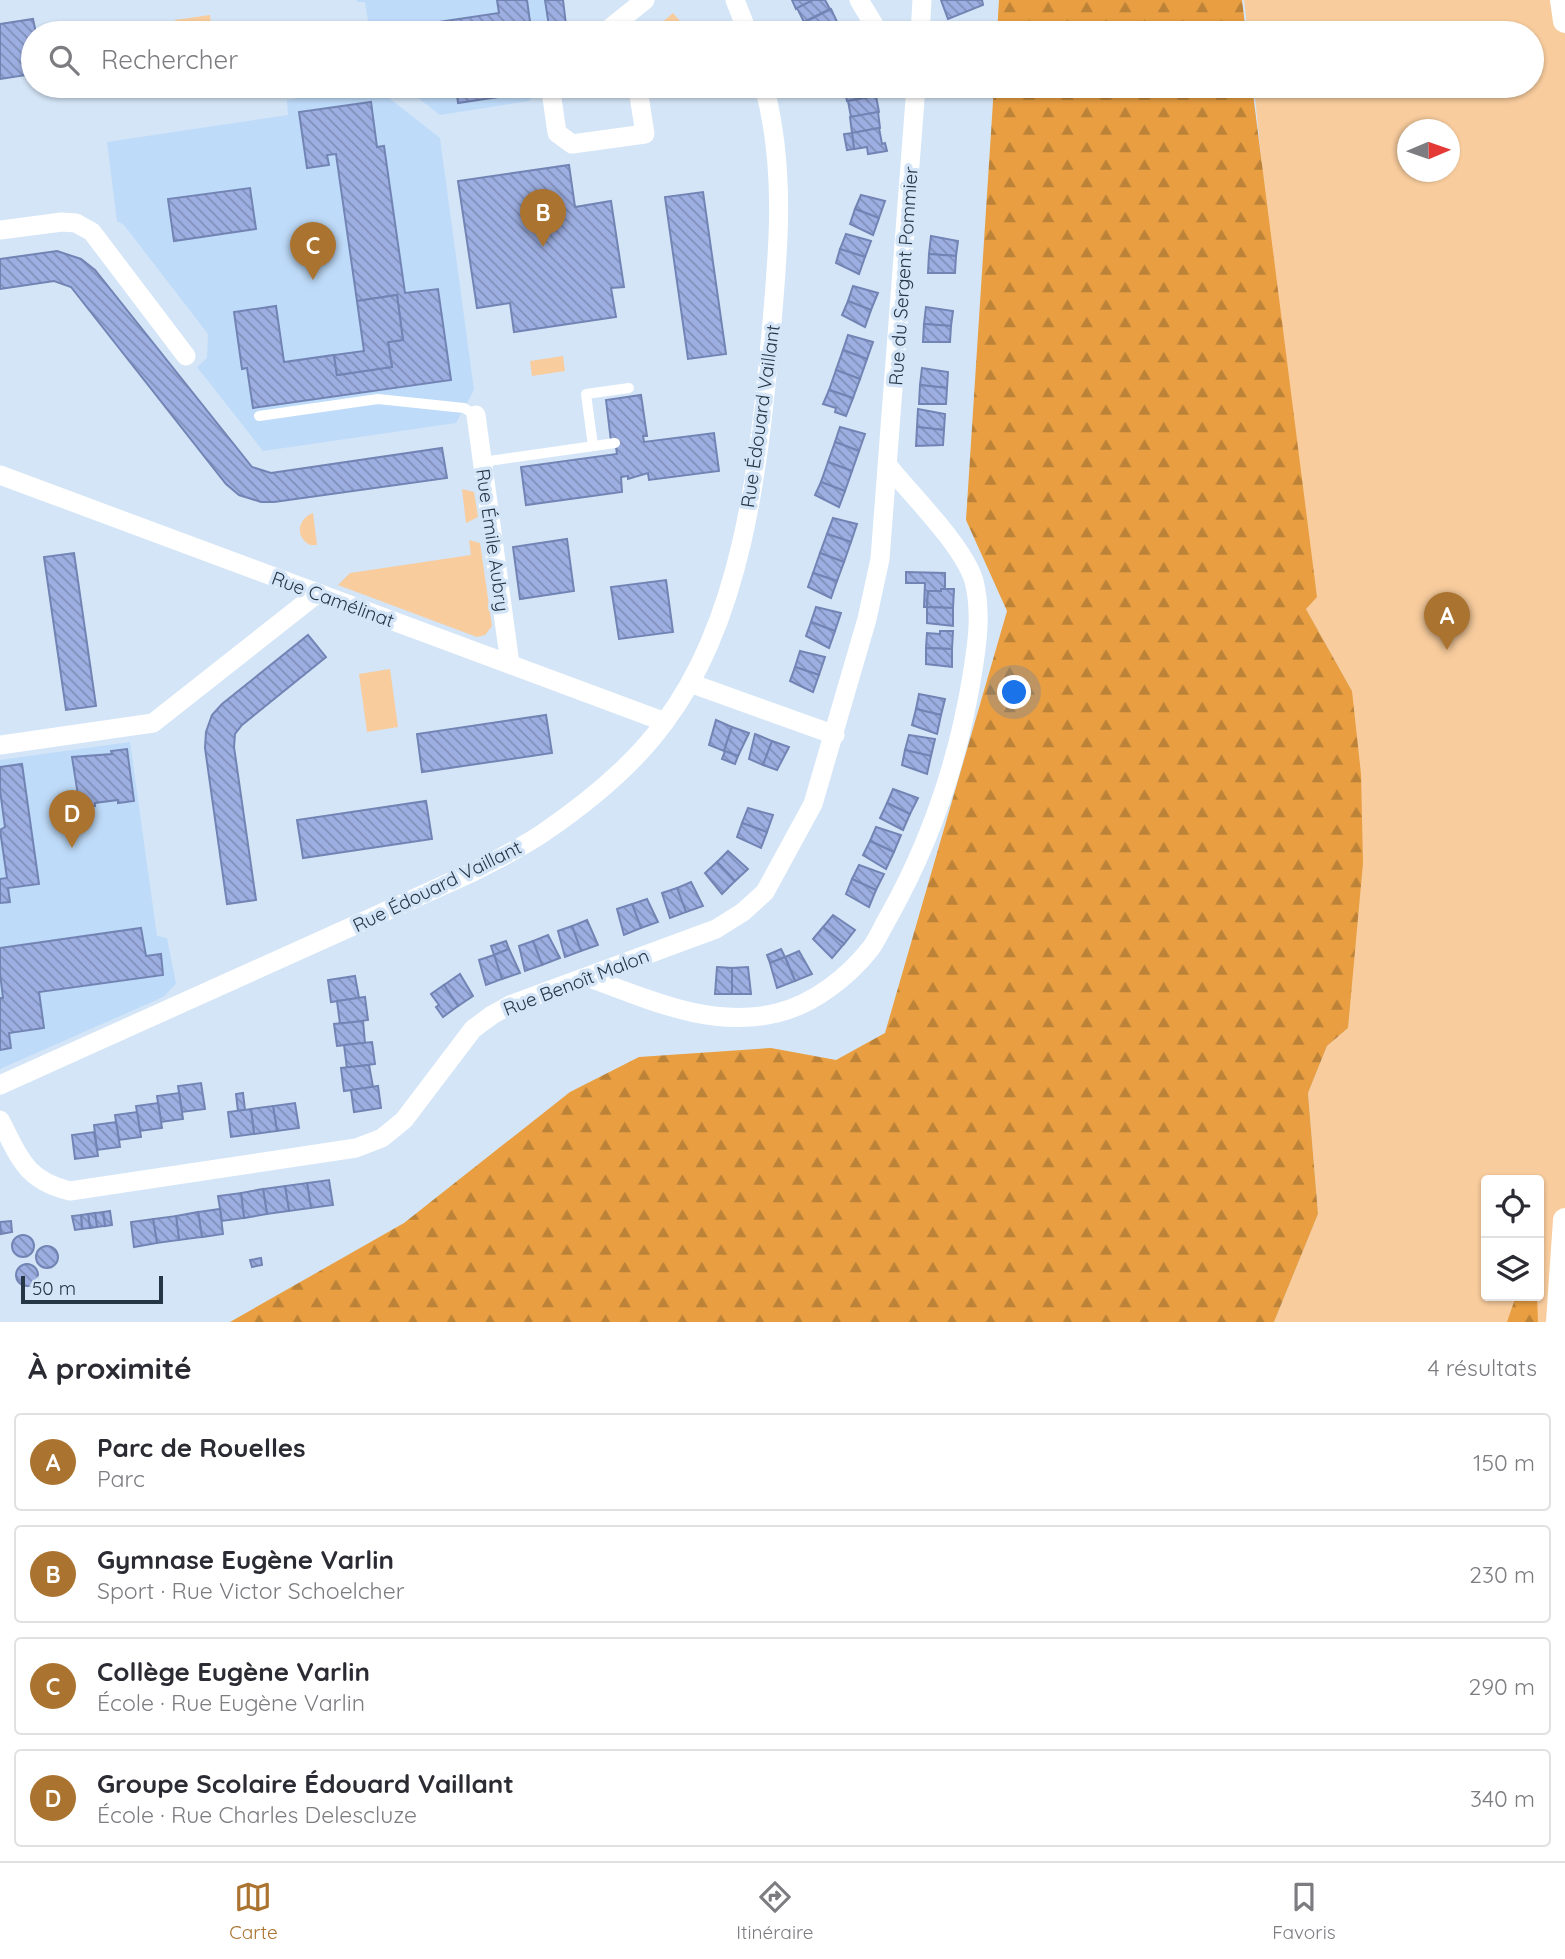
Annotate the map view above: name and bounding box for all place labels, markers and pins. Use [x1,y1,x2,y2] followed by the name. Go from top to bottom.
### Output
[520,189,566,247] pin: B
[290,222,336,280] pin: C
[1424,592,1470,650] pin: A
[49,790,95,848] pin: D

